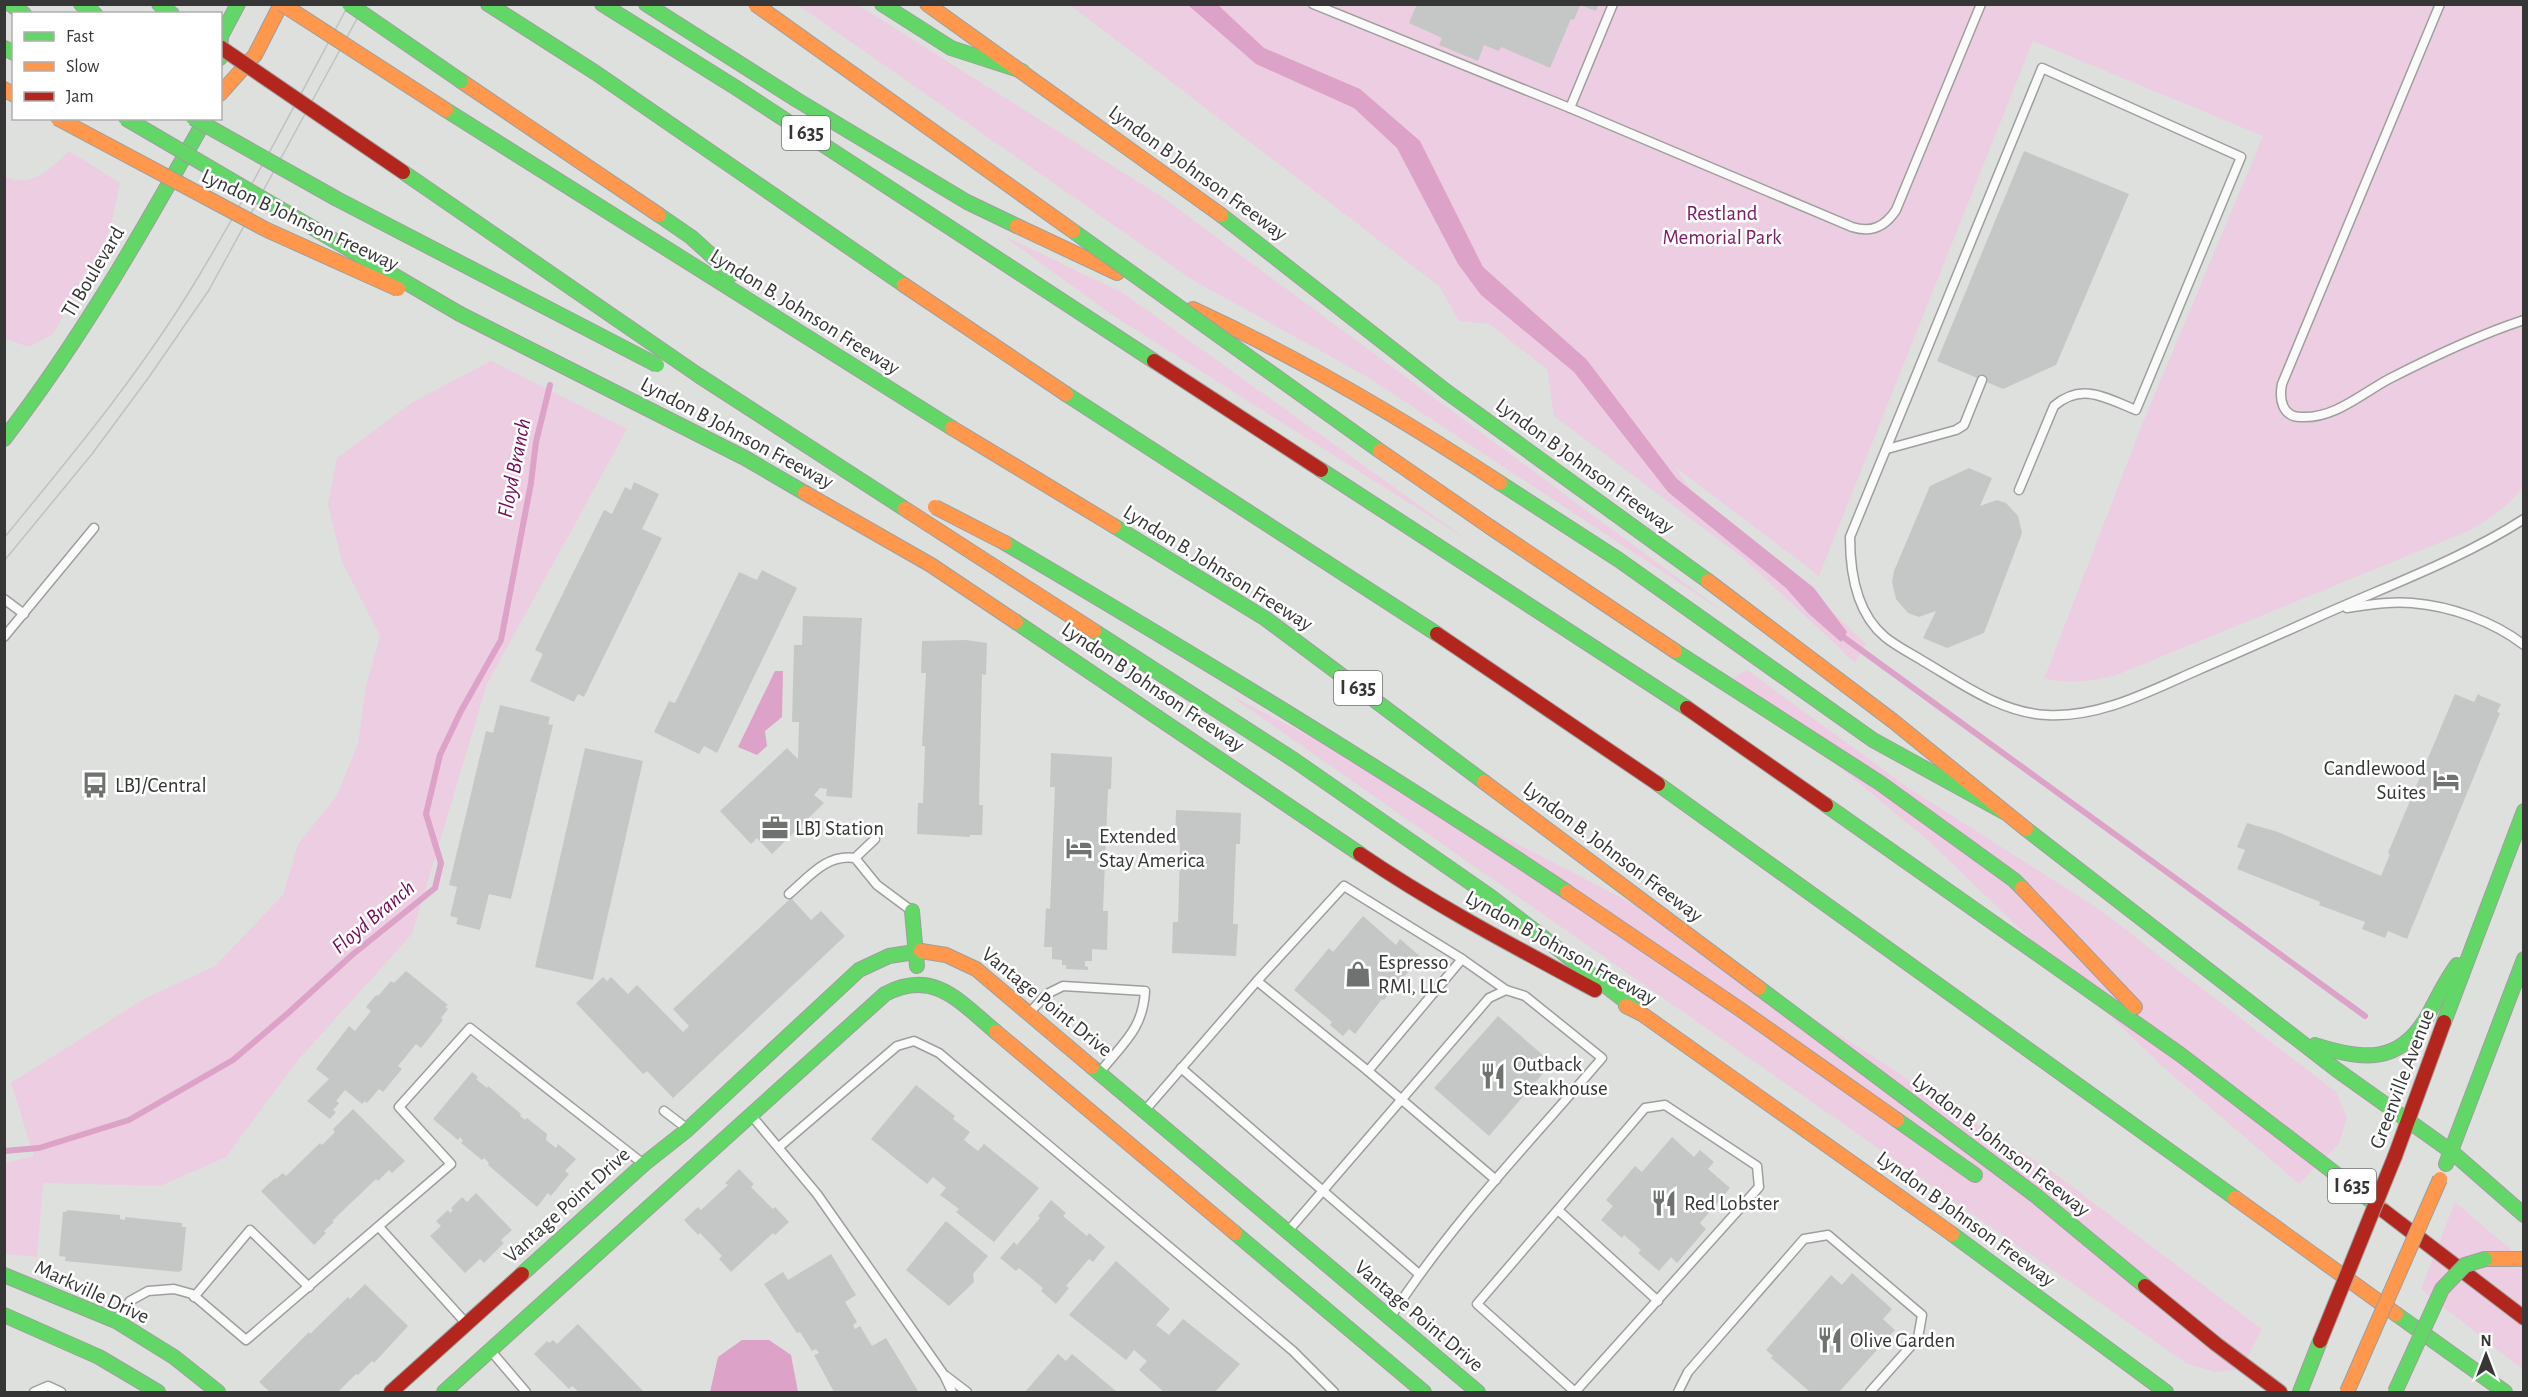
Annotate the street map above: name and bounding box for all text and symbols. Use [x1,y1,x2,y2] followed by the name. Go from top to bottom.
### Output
[12,12,222,120] legend
[66,28,94,46] text: Fast
[66,58,99,76] text: Slow
[66,88,94,106] text: Jam
[1105,101,1291,245] street label: Lyndon B Johnson Freeway
[782,116,830,150] road number: I 635
[198,165,402,275] street label: Lyndon B Johnson Freeway
[1662,203,1782,248] park label: Restland Memorial Park
[58,223,128,321] street label: TI Boulevard
[707,245,903,379] street label: Lyndon B. Johnson Freeway
[637,373,837,493] street label: Lyndon B Johnson Freeway
[1492,394,1678,538] street label: Lyndon B Johnson Freeway
[494,416,534,520] water label: Floyd Branch
[1120,501,1316,635] street label: Lyndon B. Johnson Freeway
[1058,618,1248,756] street label: Lyndon B Johnson Freeway
[1334,671,1382,705] road number: I 635
[2324,758,2426,803] place label: Candlewood Suites
[2431,765,2461,795] hotel icon: Candlewood Suites
[80,770,110,800] bus stop icon: LBJ/Central
[115,775,207,796] place label: LBJ/Central
[1519,778,1707,926] street label: Lyndon B. Johnson Freeway
[760,813,790,843] office icon: LBJ Station
[795,818,884,839] place label: LBJ Station
[1099,826,1206,871] place label: Extended Stay America
[1064,833,1094,863] hotel icon: Extended Stay America
[327,876,419,958] water label: Floyd Branch
[1462,887,1660,1009] street label: Lyndon B Johnson Freeway
[978,943,1116,1061] street label: Vantage Point Drive
[1378,952,1449,997] place label: Espresso RMI, LLC
[1343,959,1373,989] shop icon: Espresso RMI, LLC
[2366,1006,2438,1152] street label: Greenville Avenue
[1513,1054,1608,1099] place label: Outback Steakhouse
[1478,1061,1508,1091] restaurant icon: Outback Steakhouse
[1908,1069,2094,1221] street label: Lyndon B. Johnson Freeway
[500,1143,634,1267] street label: Vantage Point Drive
[1873,1147,2059,1291] street label: Lyndon B Johnson Freeway
[2328,1169,2376,1203] road number: I 635
[1649,1188,1679,1218] restaurant icon: Red Lobster
[1684,1193,1779,1214] place label: Red Lobster
[32,1256,152,1328] street label: Markville Drive
[1351,1256,1487,1376] street label: Vantage Point Drive
[1815,1325,1845,1355] restaurant icon: Olive Garden
[2456,1325,2516,1385] north arrow
[1850,1330,1955,1351] place label: Olive Garden
[2480,1333,2492,1349] text: N

